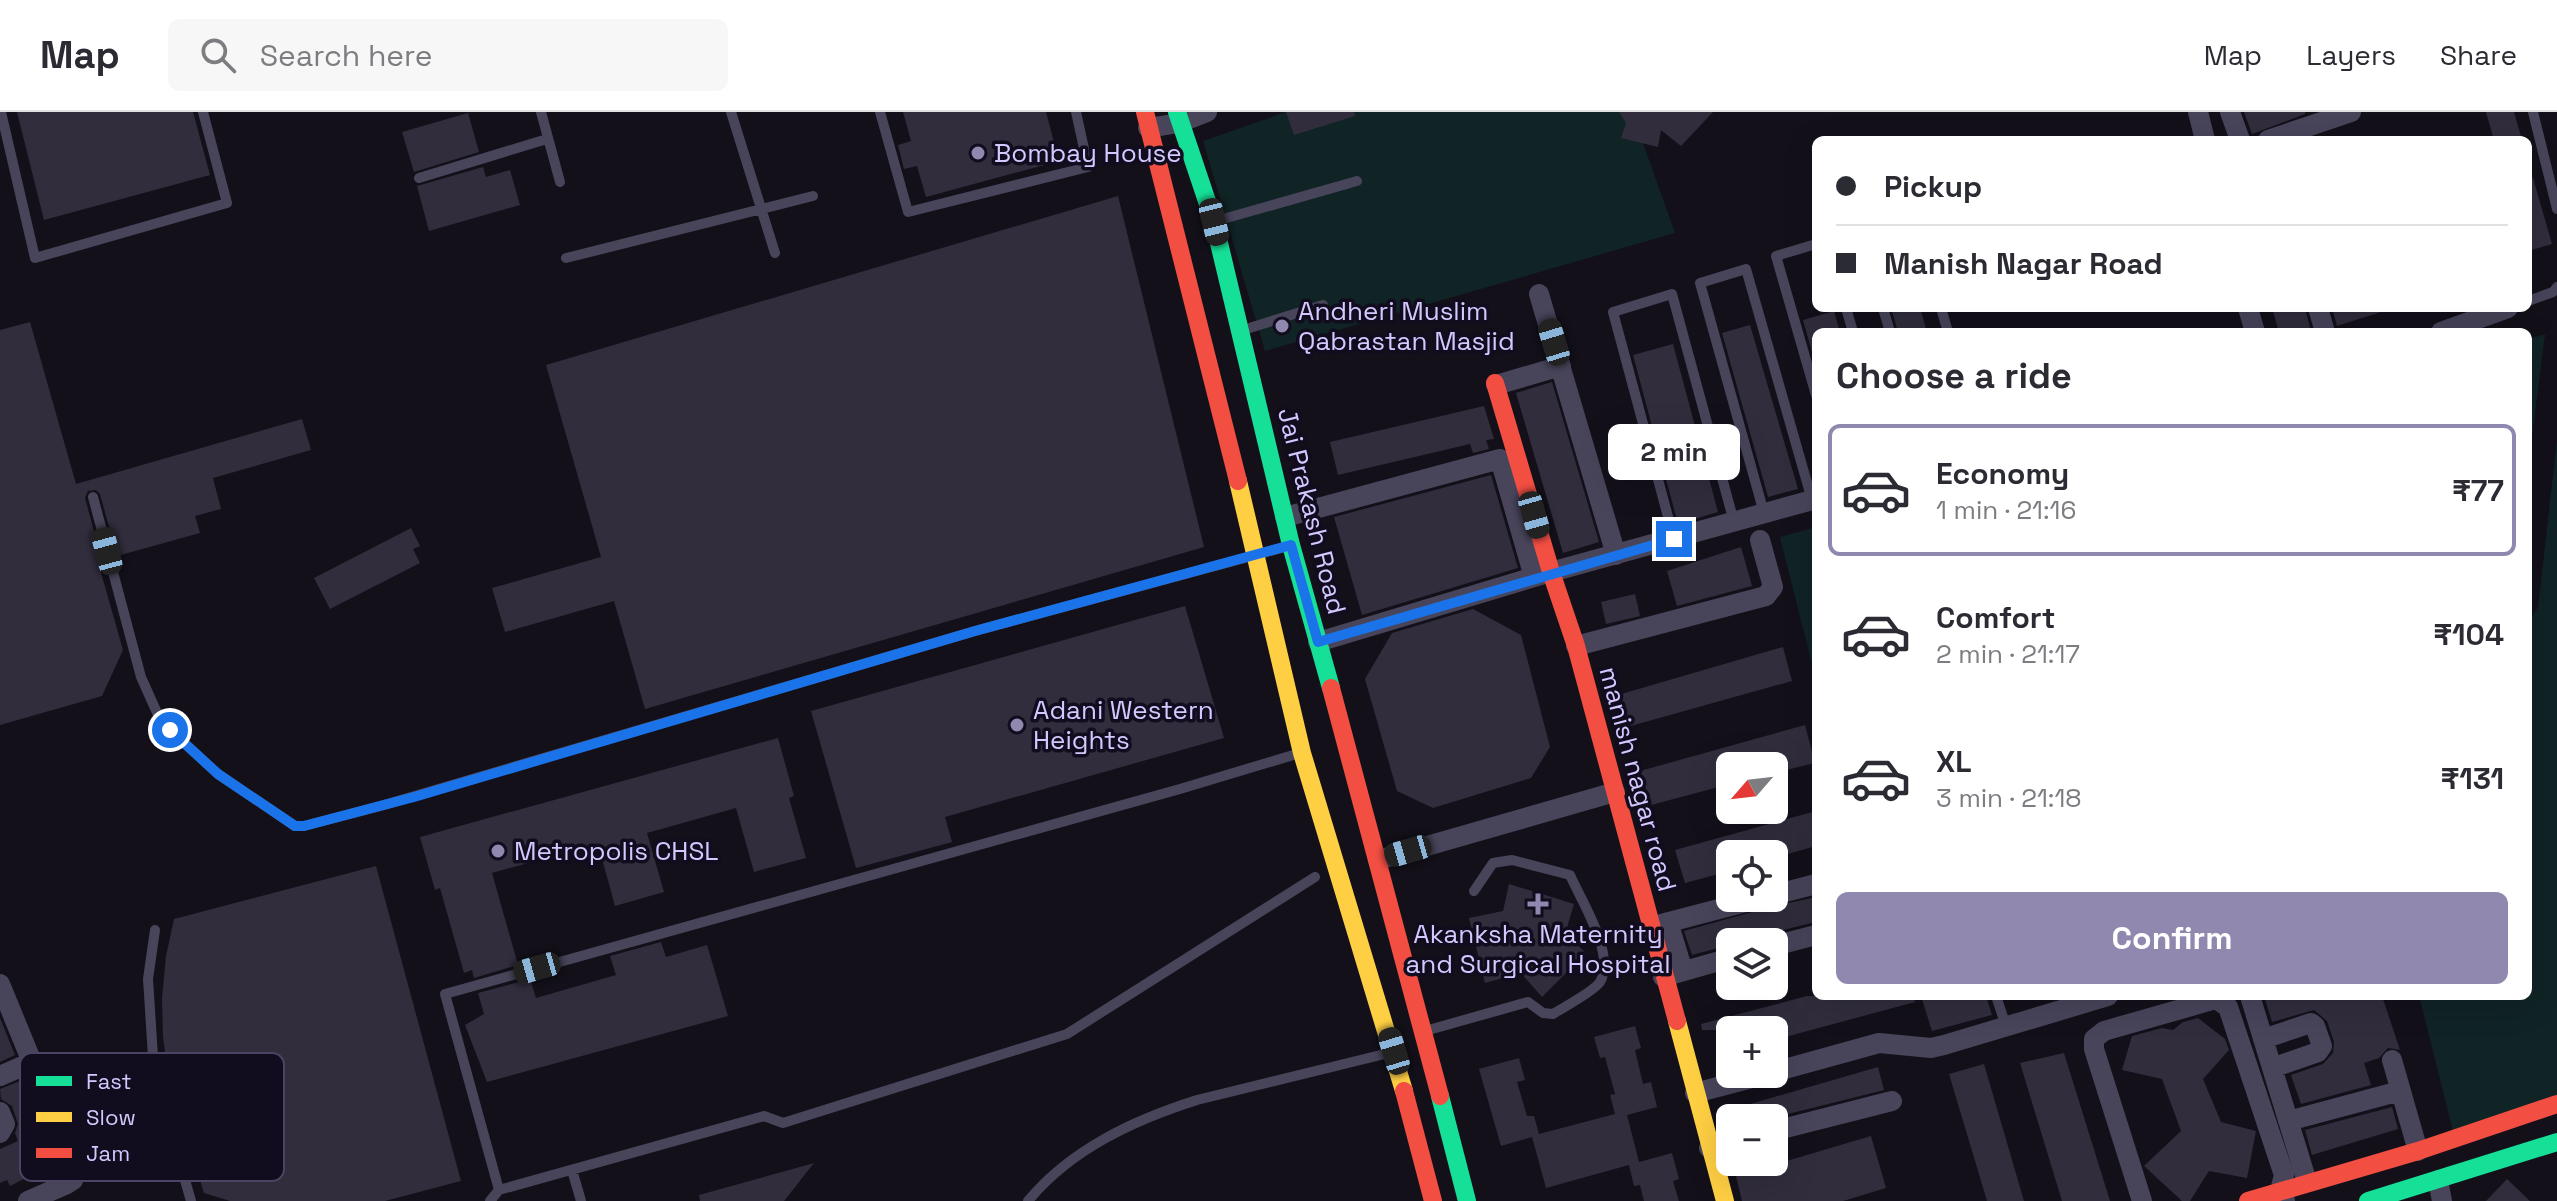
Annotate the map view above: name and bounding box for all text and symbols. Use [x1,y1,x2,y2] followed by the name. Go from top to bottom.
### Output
[168,19,728,91] search box
[40,31,120,79] text: Map
[196,33,240,77] icon: search
[260,36,433,75] text: Search here
[2204,37,2262,73] text: Map
[2306,37,2396,73] text: Layers
[2440,37,2517,73] text: Share
[994,136,1182,170] place label: Bombay House
[969,144,987,162] marker: Bombay House
[1884,167,1982,206] text: Pickup
[1197,196,1231,248] car
[1884,244,2163,283] text: Manish Nagar Road
[1298,294,1515,358] place label: Andheri Muslim Qabrastan Masjid
[1536,316,1572,368] car
[1273,317,1291,335] marker: Andheri Muslim Qabrastan Masjid
[1836,353,2072,399] text: Choose a ride
[1270,404,1354,618] street label: Jai Prakash Road
[1608,423,1740,479] callout: 2 min
[1640,435,1708,469] text: 2 min
[1840,454,1912,526] icon: car
[1936,454,2069,493] text: Economy
[2452,471,2504,510] text: ₹77
[1516,489,1552,541] car
[1936,493,2076,527] text: 1 min · 21:16
[1656,521,1692,557] route end
[89,525,125,577] car
[1840,598,1912,670] icon: car
[1936,598,2055,637] text: Comfort
[2433,615,2504,654] text: ₹104
[1936,637,2080,671] text: 2 min · 21:17
[1592,663,1684,895] street label: manish nagar road
[1033,693,1214,757] place label: Adani Western Heights
[152,712,188,748] route start
[1008,716,1026,734] marker: Adani Western Heights
[1840,742,1912,814] icon: car
[1936,742,1972,781] text: XL
[1716,752,1788,824] north arrow
[1716,752,1788,1176] map controls
[2441,759,2504,798] text: ₹131
[1936,781,2081,815] text: 3 min · 21:18
[1382,833,1434,869] car
[514,834,719,868] place label: Metropolis CHSL
[1716,840,1788,912] button: locate
[489,842,507,860] marker: Metropolis CHSL
[1836,892,2508,984] button: Confirm
[1527,893,1549,915] marker: Akanksha Maternity and Surgical Hospital
[1405,917,1671,981] place label: Akanksha Maternity and Surgical Hospital
[1716,928,1788,1000] button: layers
[511,950,563,986] car
[1716,1016,1788,1088] button: +
[1376,1025,1412,1077] car
[20,1053,284,1181] legend
[86,1067,132,1095] text: Fast
[86,1103,136,1131] text: Slow
[1716,1104,1788,1176] button: −
[86,1139,130,1167] text: Jam

